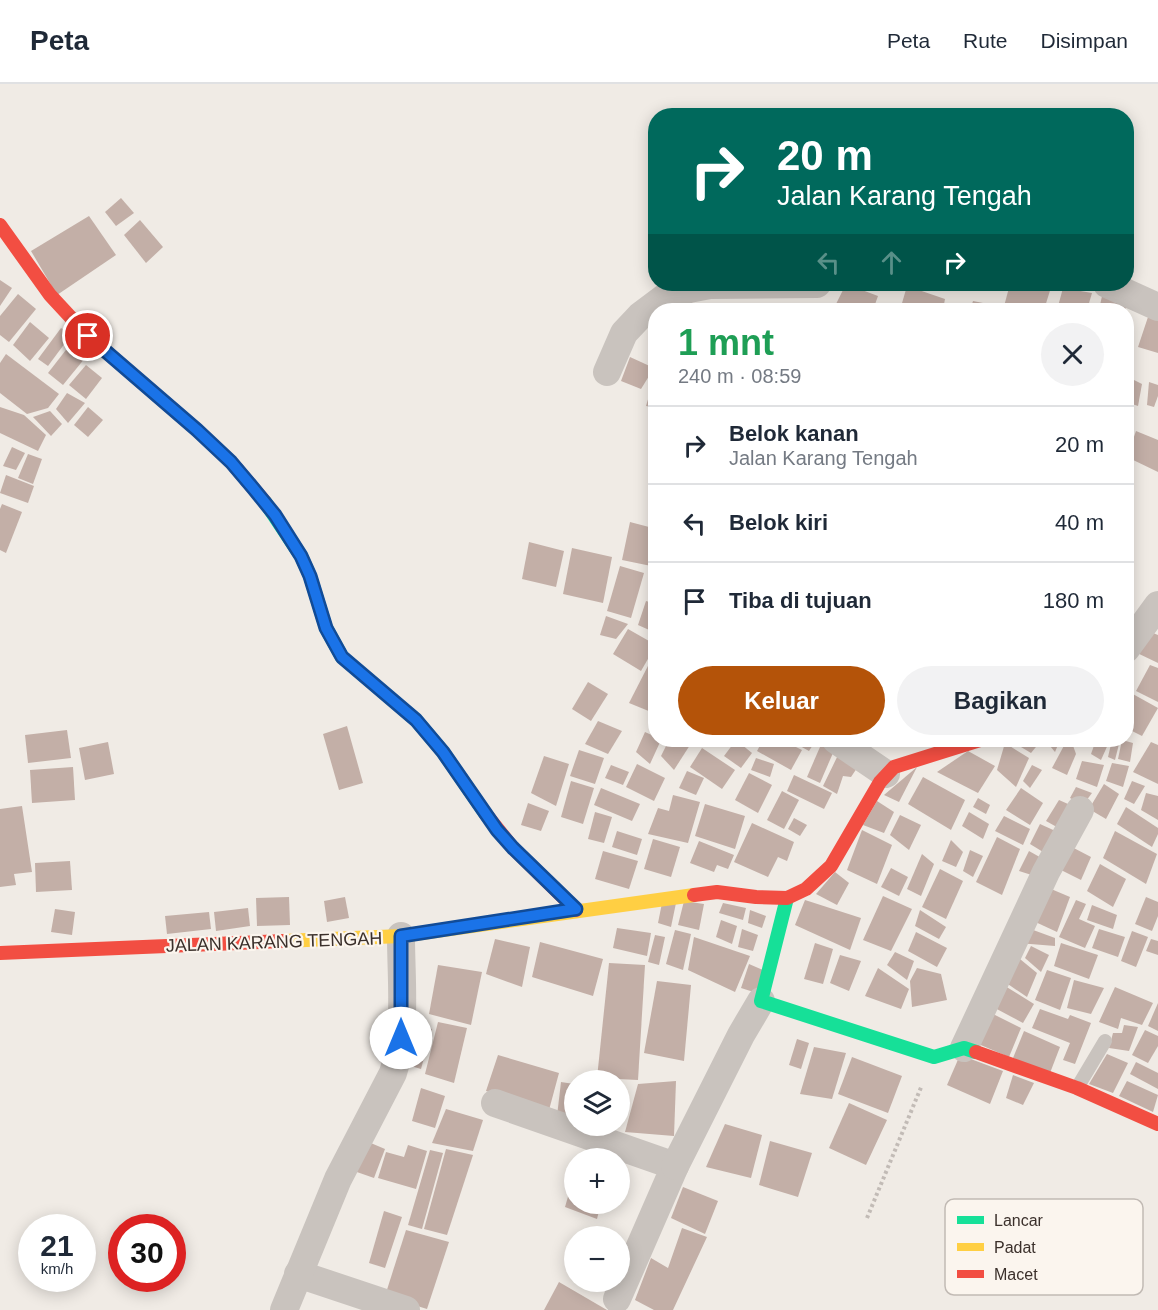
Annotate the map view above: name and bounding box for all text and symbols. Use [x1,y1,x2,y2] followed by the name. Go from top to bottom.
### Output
[30,25,89,56] text: Peta
[887,29,930,52] text: Peta
[963,29,1007,52] text: Rute
[1040,29,1128,52] text: Disimpan
[678,132,756,210] icon: right
[777,132,873,179] text: 20 m
[777,181,1032,211] text: Jalan Karang Tengah
[812,246,845,279] icon: left
[875,246,908,279] icon: ahead
[938,246,971,279] icon: right
[62,310,113,361] pin
[71,319,104,352] icon: arrive
[678,322,774,363] text: 1 mnt
[1041,323,1104,386] button: close
[678,365,801,387] text: 240 m · 08:59
[729,421,859,446] text: Belok kanan
[678,429,711,462] icon: right
[1055,432,1104,457] text: 20 m
[729,447,918,469] text: Jalan Karang Tengah
[678,507,711,540] icon: left
[729,510,828,535] text: Belok kiri
[1055,510,1104,535] text: 40 m
[678,585,711,618] icon: arrive
[729,588,872,613] text: Tiba di tujuan
[1043,588,1104,613] text: 180 m
[678,666,885,735] button: Keluar
[897,666,1104,735] button: Bagikan
[165,928,383,956] street label: JALAN KARANG TENGAH
[369,1006,433,1070] position arrow
[564,1070,630,1292] map controls
[564,1070,630,1136] button: layers
[564,1148,630,1214] button: +
[945,1199,1143,1295] legend
[994,1212,1044,1229] text: Lancar
[108,1214,186,1292] speed limit sign: 30
[564,1226,630,1292] button: −
[40,1229,74,1262] text: 21
[994,1239,1036,1256] text: Padat
[41,1260,73,1277] text: km/h
[994,1266,1038,1283] text: Macet

